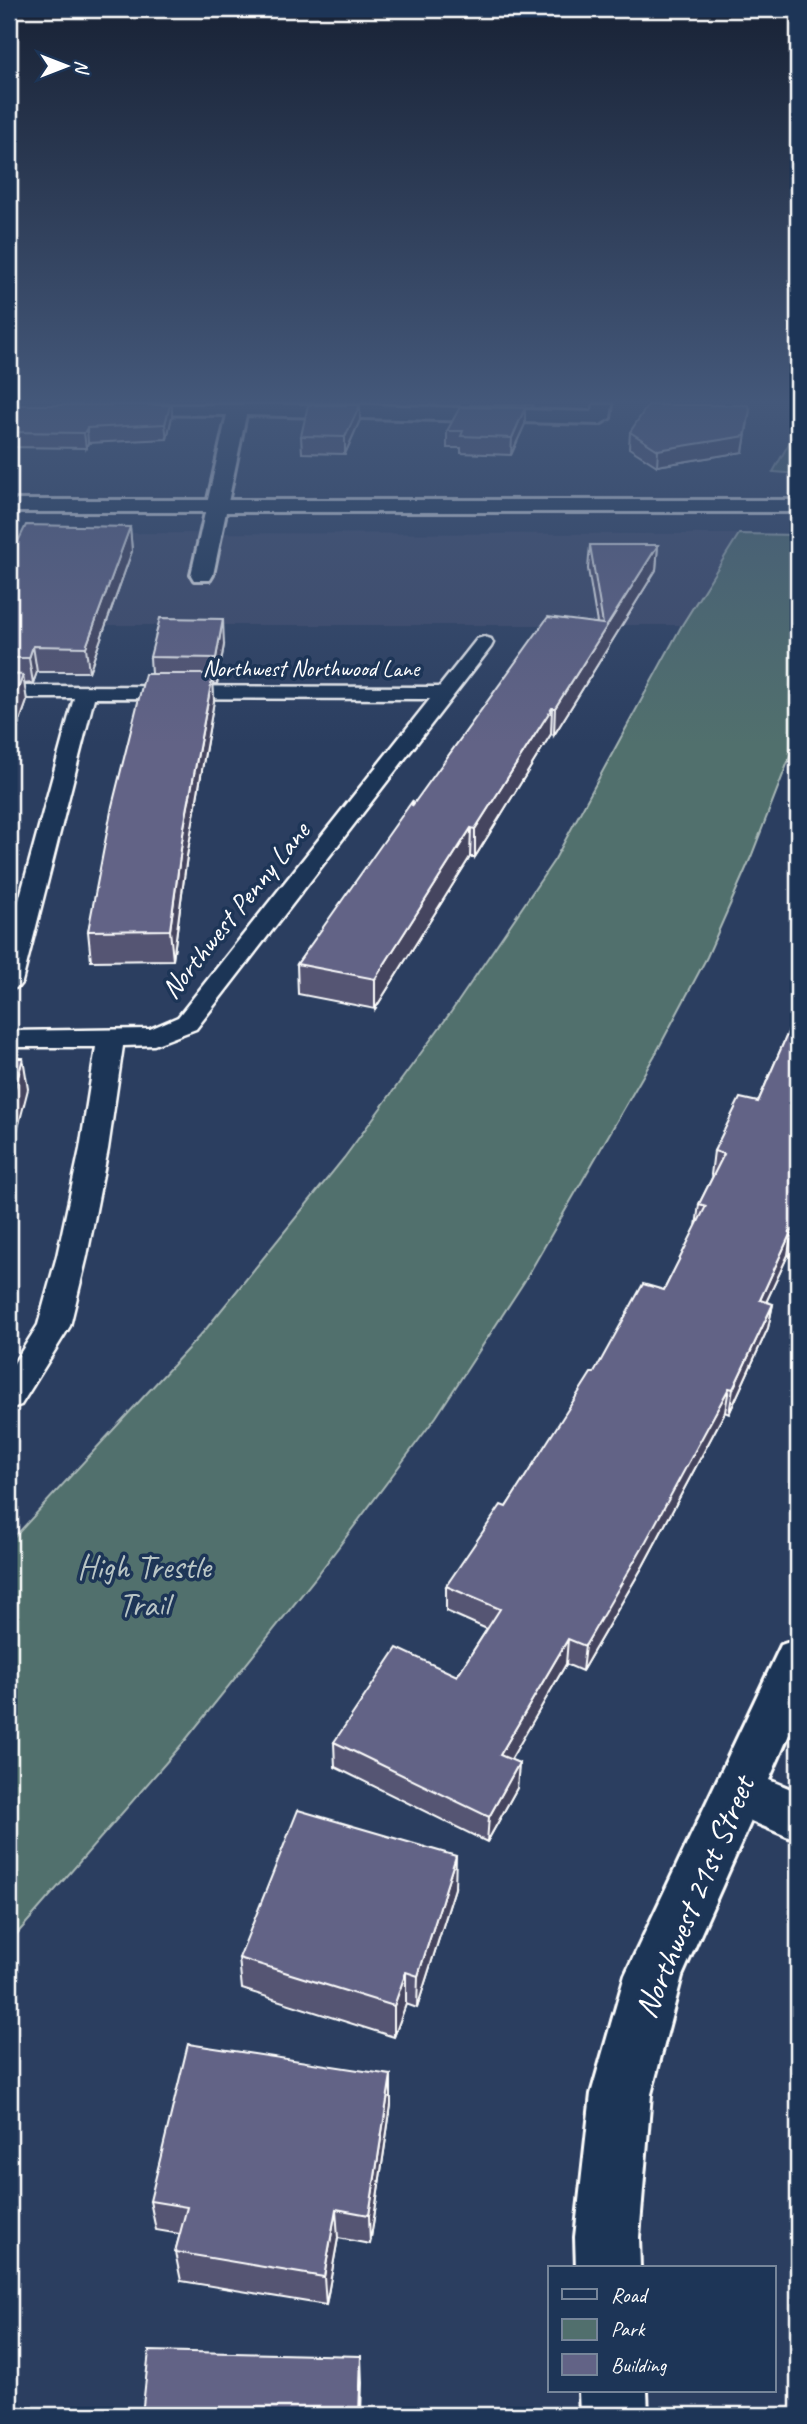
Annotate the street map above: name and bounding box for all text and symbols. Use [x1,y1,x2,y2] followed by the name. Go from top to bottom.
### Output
[32,32,102,102] north arrow
[70,60,94,75] text: N
[203,654,421,683] street label: Northwest Northwood Lane
[153,813,318,1005] street label: Northwest Penny Lane
[77,1546,213,1626] park label: High Trestle Trail
[624,1767,765,2024] street label: Northwest 21st Street
[548,2266,776,2392] legend
[611,2282,650,2308] text: Road
[611,2316,646,2342] text: Park
[611,2352,668,2378] text: Building

